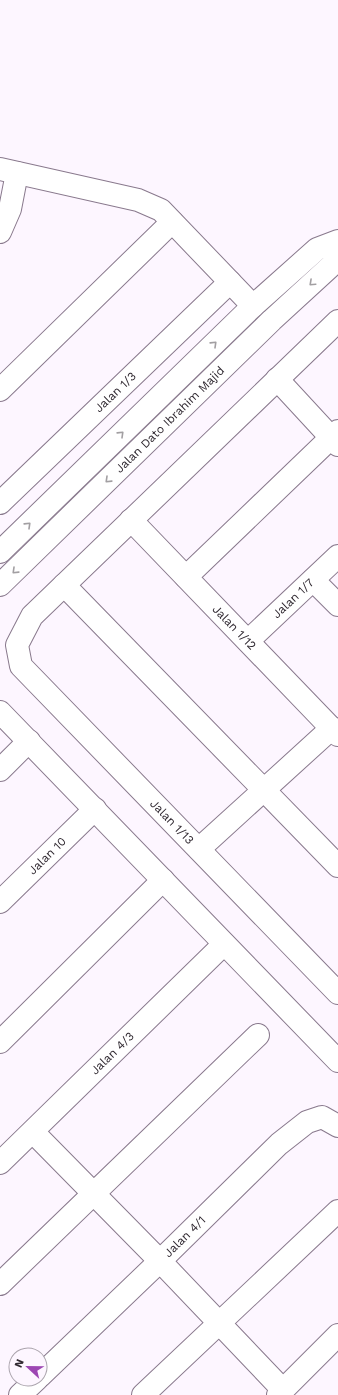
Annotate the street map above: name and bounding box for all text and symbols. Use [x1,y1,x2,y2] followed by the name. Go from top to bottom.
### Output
[309,278,317,286] one-way arrow
[209,341,217,348] one-way arrow
[112,363,227,476] street label: Jalan Dato Ibrahim Majid
[92,369,139,415] street label: Jalan 1/3
[116,431,124,439] one-way arrow
[105,475,113,483] one-way arrow
[23,522,31,530] one-way arrow
[12,566,19,573] one-way arrow
[269,575,317,621] street label: Jalan 1/7
[210,602,259,653] street label: Jalan 1/12
[147,796,197,847] street label: Jalan 1/13
[25,834,69,877] street label: Jalan 10
[88,1029,137,1077] street label: Jalan 4/3
[161,1213,208,1260] street label: Jalan 4/1
[8,1347,48,1387] north arrow
[12,1357,27,1370] text: N

